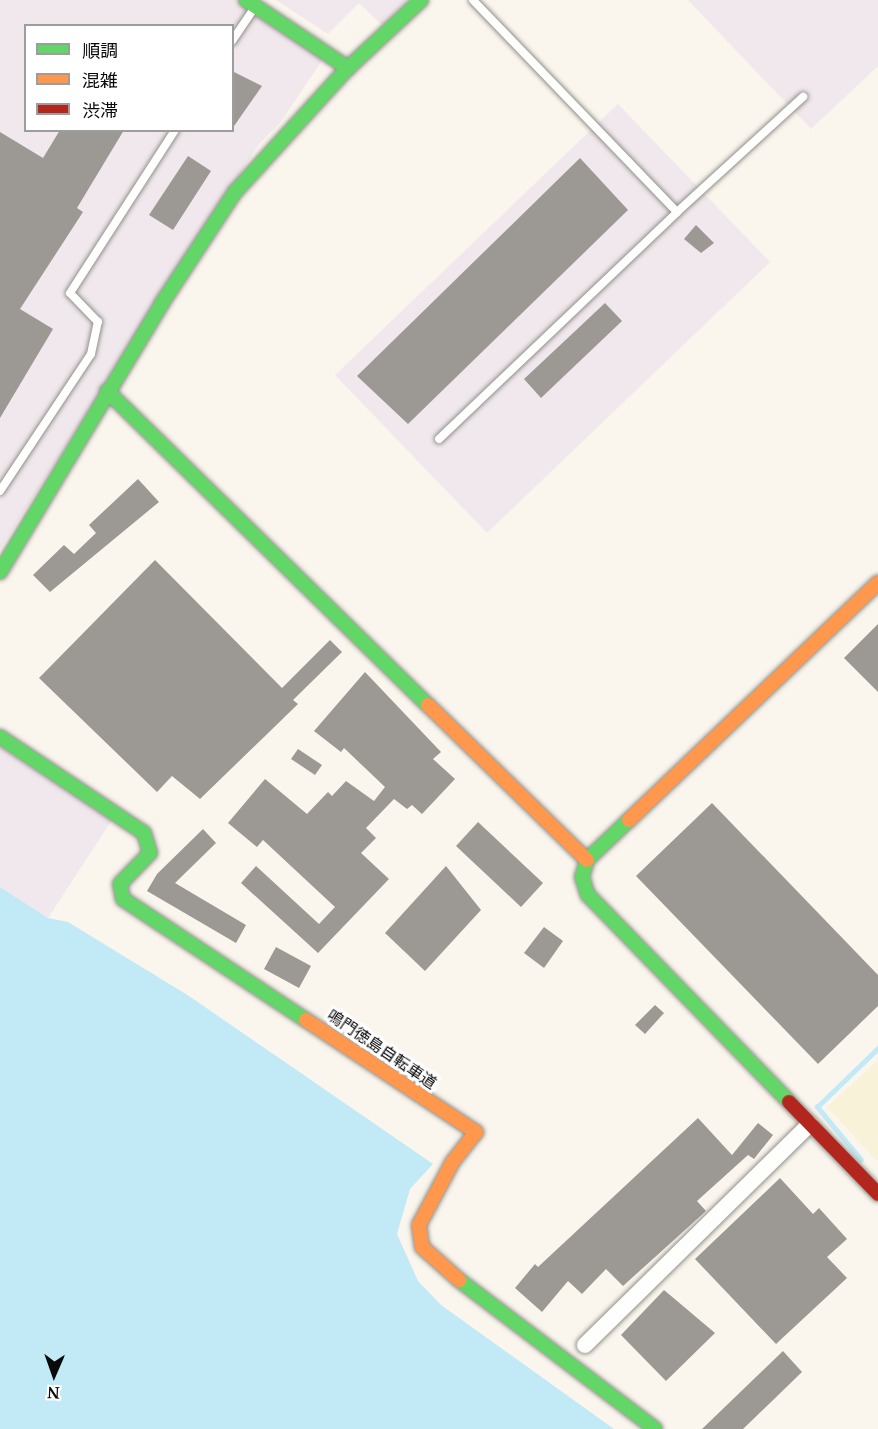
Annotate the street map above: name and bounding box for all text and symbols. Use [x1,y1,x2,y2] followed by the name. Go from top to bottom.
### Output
[24,24,234,132] legend
[82,38,118,62] text: 順調
[82,68,118,92] text: 混雑
[82,98,118,122] text: 渋滞
[324,1005,440,1093] street label: 鳴門徳島自転車道
[24,1345,84,1405] north arrow
[47,1382,60,1404] text: N

